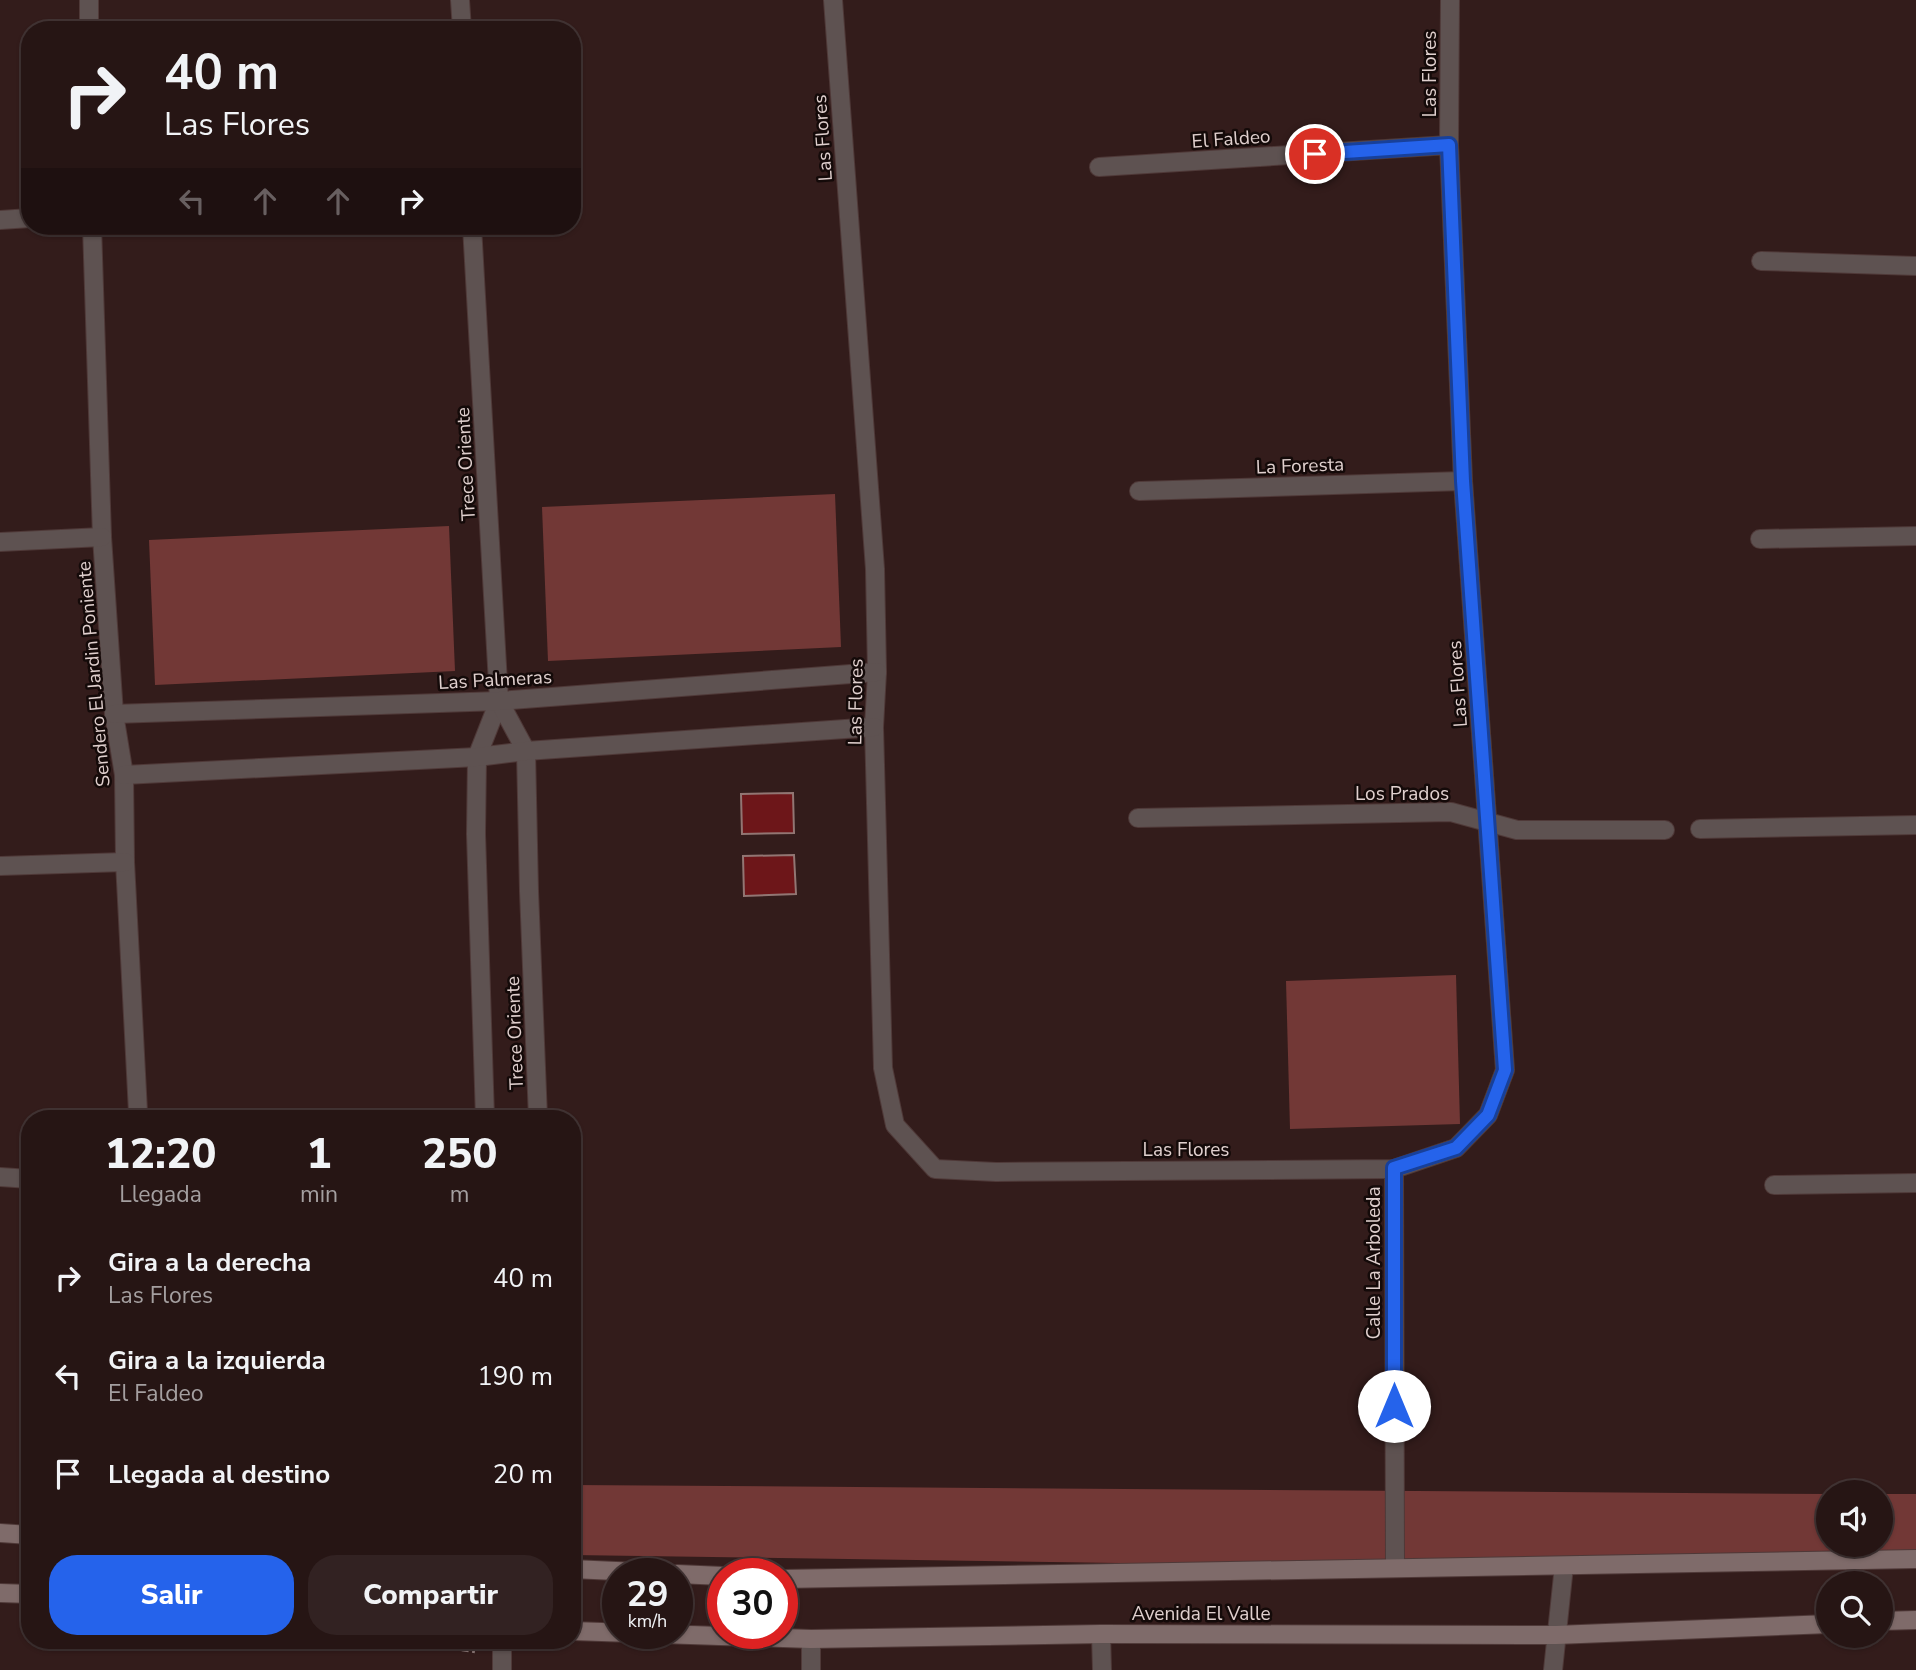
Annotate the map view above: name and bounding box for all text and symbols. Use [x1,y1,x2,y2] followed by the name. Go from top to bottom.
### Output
[1417,31,1443,117] street label: Las Flores
[164,39,279,106] text: 40 m
[49,49,140,140] icon: right
[807,94,839,182] street label: Las Flores
[164,103,310,146] text: Las Flores
[1191,123,1271,155] street label: El Faldeo
[1285,124,1345,184] pin
[1296,135,1334,173] icon: arrive
[173,182,211,220] icon: left
[246,182,284,220] icon: ahead
[319,182,357,220] icon: ahead
[392,182,430,220] icon: right
[450,406,482,521] street label: Trece Oriente
[1255,451,1345,481] street label: La Foresta
[71,560,117,788] street label: Sendero El Jardin Poniente
[1442,640,1474,728] street label: Las Flores
[842,658,870,746] street label: Las Flores
[437,664,553,696] street label: Las Palmeras
[1355,781,1449,807] street label: Los Prados
[500,976,530,1090] street label: Trece Oriente
[105,1126,216,1183] text: 12:20
[306,1126,332,1183] text: 1
[422,1126,497,1183] text: 250
[1143,1137,1229,1163] street label: Las Flores
[119,1179,202,1210] text: Llegada
[300,1179,338,1210] text: min
[450,1179,469,1210] text: m
[1361,1186,1387,1340] street label: Calle La Arboleda
[108,1245,311,1280] text: Gira a la derecha
[49,1259,87,1297] icon: right
[493,1261,553,1296] text: 40 m
[108,1280,213,1311] text: Las Flores
[108,1343,326,1378] text: Gira a la izquierda
[49,1357,87,1395] icon: left
[477,1359,553,1394] text: 190 m
[1357,1369,1431,1443] position arrow
[108,1378,204,1409] text: El Faldeo
[49,1455,87,1493] icon: arrive
[108,1457,330,1492] text: Llegada al destino
[493,1457,553,1492] text: 20 m
[1816,1480,1893,1648] map controls
[1816,1480,1893,1557] button: sound
[49,1555,294,1635] button: Salir
[308,1555,553,1635] button: Compartir
[707,1558,798,1649] speed limit sign: 30
[626,1571,669,1618] text: 29
[1816,1571,1893,1648] button: search
[1131,1601,1271,1627] street label: Avenida El Valle
[628,1609,667,1633] text: km/h

